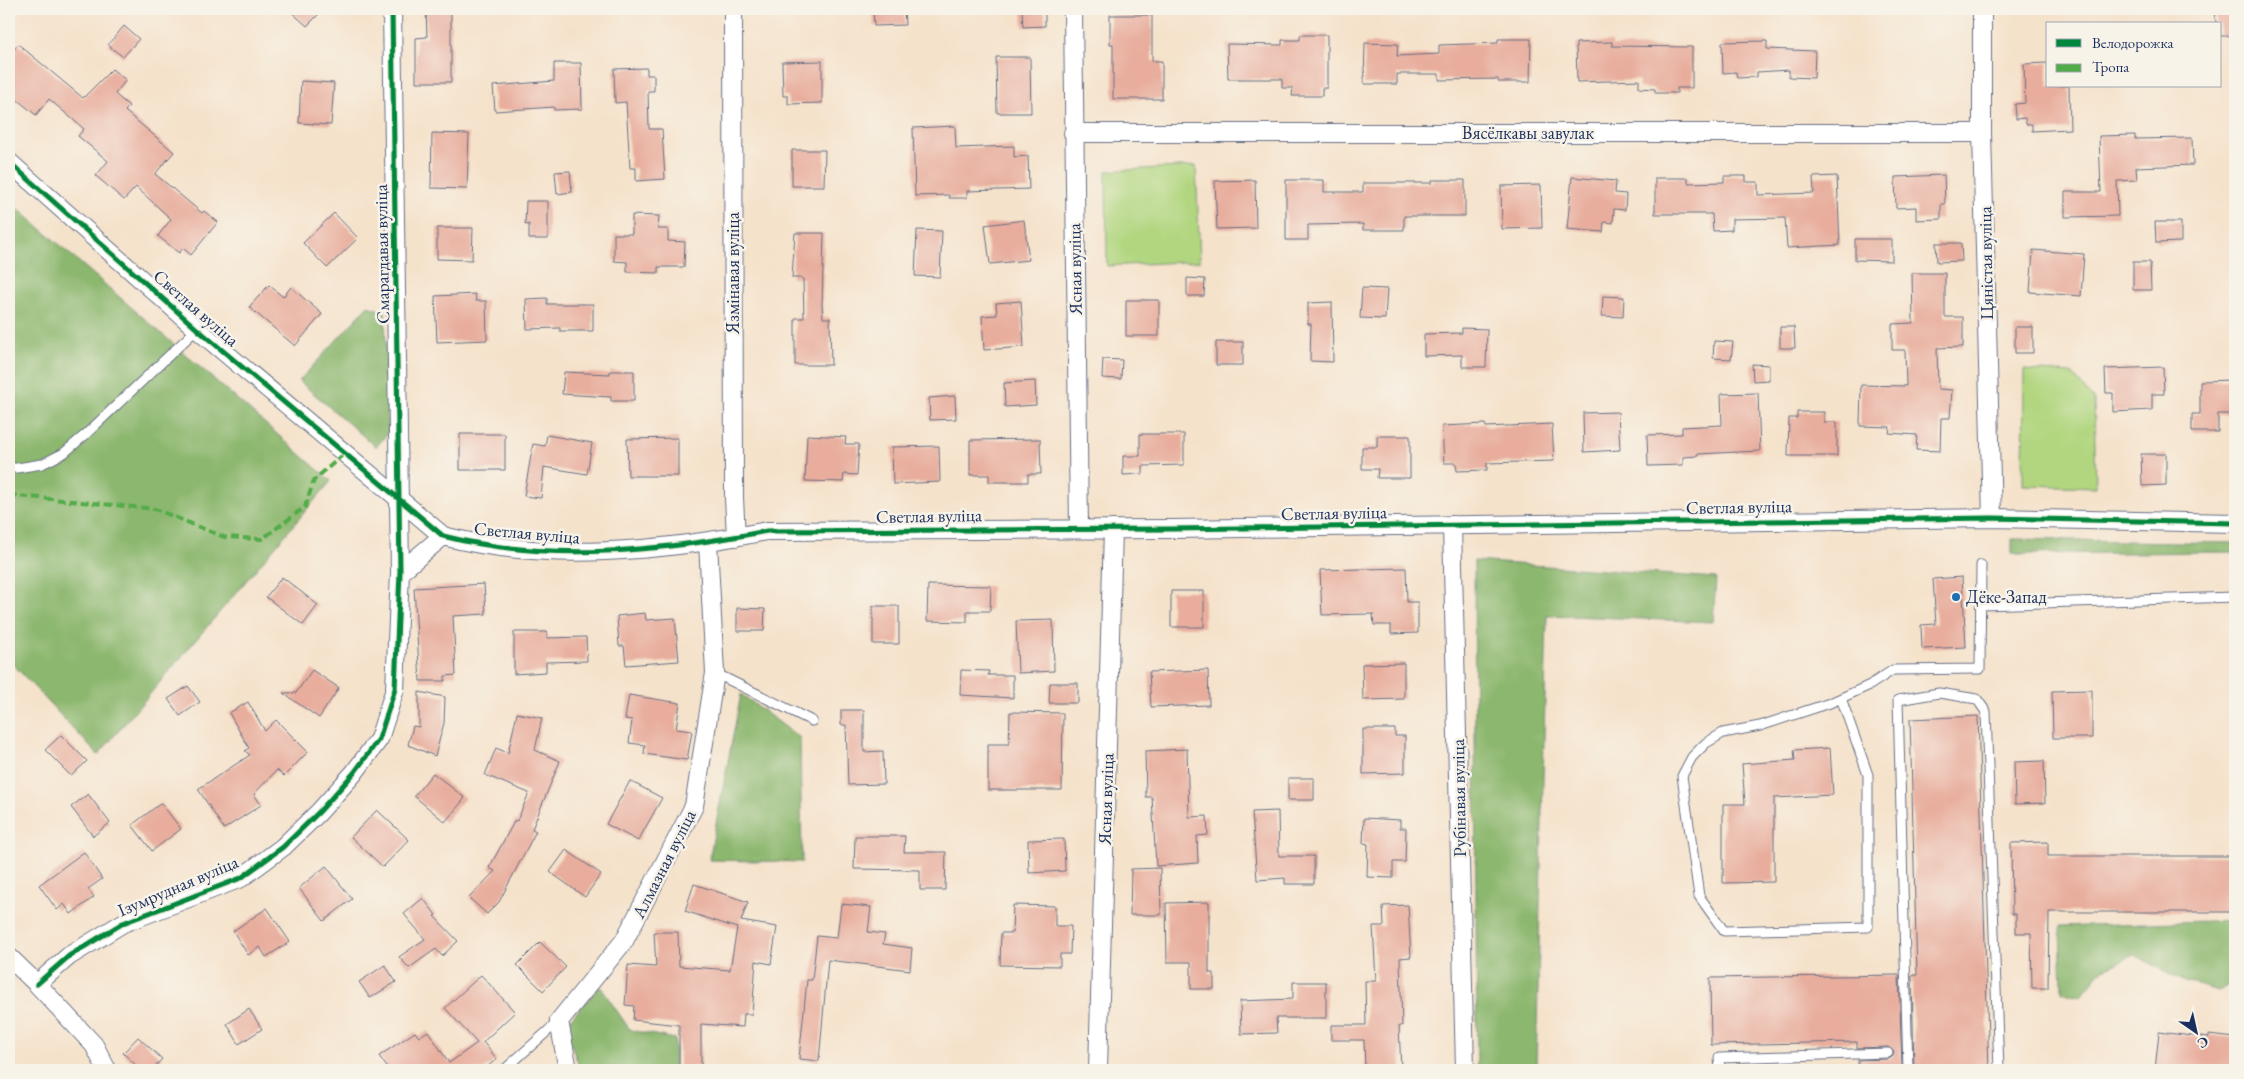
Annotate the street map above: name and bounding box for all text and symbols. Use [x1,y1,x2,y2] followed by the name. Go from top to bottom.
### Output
[2046,22,2222,88] legend
[2092,33,2173,52] text: Велодорожка
[2092,57,2129,76] text: Тропа
[1462,121,1595,144] street label: Вясёлкавы завулак
[369,183,394,324] street label: Смарагдавая вуліца
[1973,205,1998,320] street label: Цяністая вуліца
[721,211,744,335] street label: Язмінавая вуліца
[1062,222,1087,316] street label: Ясная вуліца
[149,264,245,352] street label: Светлая вуліца
[1686,494,1793,519] street label: Светлая вуліца
[1281,500,1388,525] street label: Светлая вуліца
[876,503,983,528] street label: Светлая вуліца
[473,516,582,549] street label: Светлая вуліца
[1966,585,2047,608] place label: Дёке-Запад
[1950,591,1962,603] marker: Дёке-Запад
[1446,738,1471,857] street label: Рубінавая вуліца
[1092,752,1119,846] street label: Ясная вуліца
[626,805,701,923] street label: Алмазная вуліца
[114,849,242,921] street label: Ізумрудная вуліца
[2172,1006,2222,1056] north arrow
[2194,1033,2212,1053] text: С

